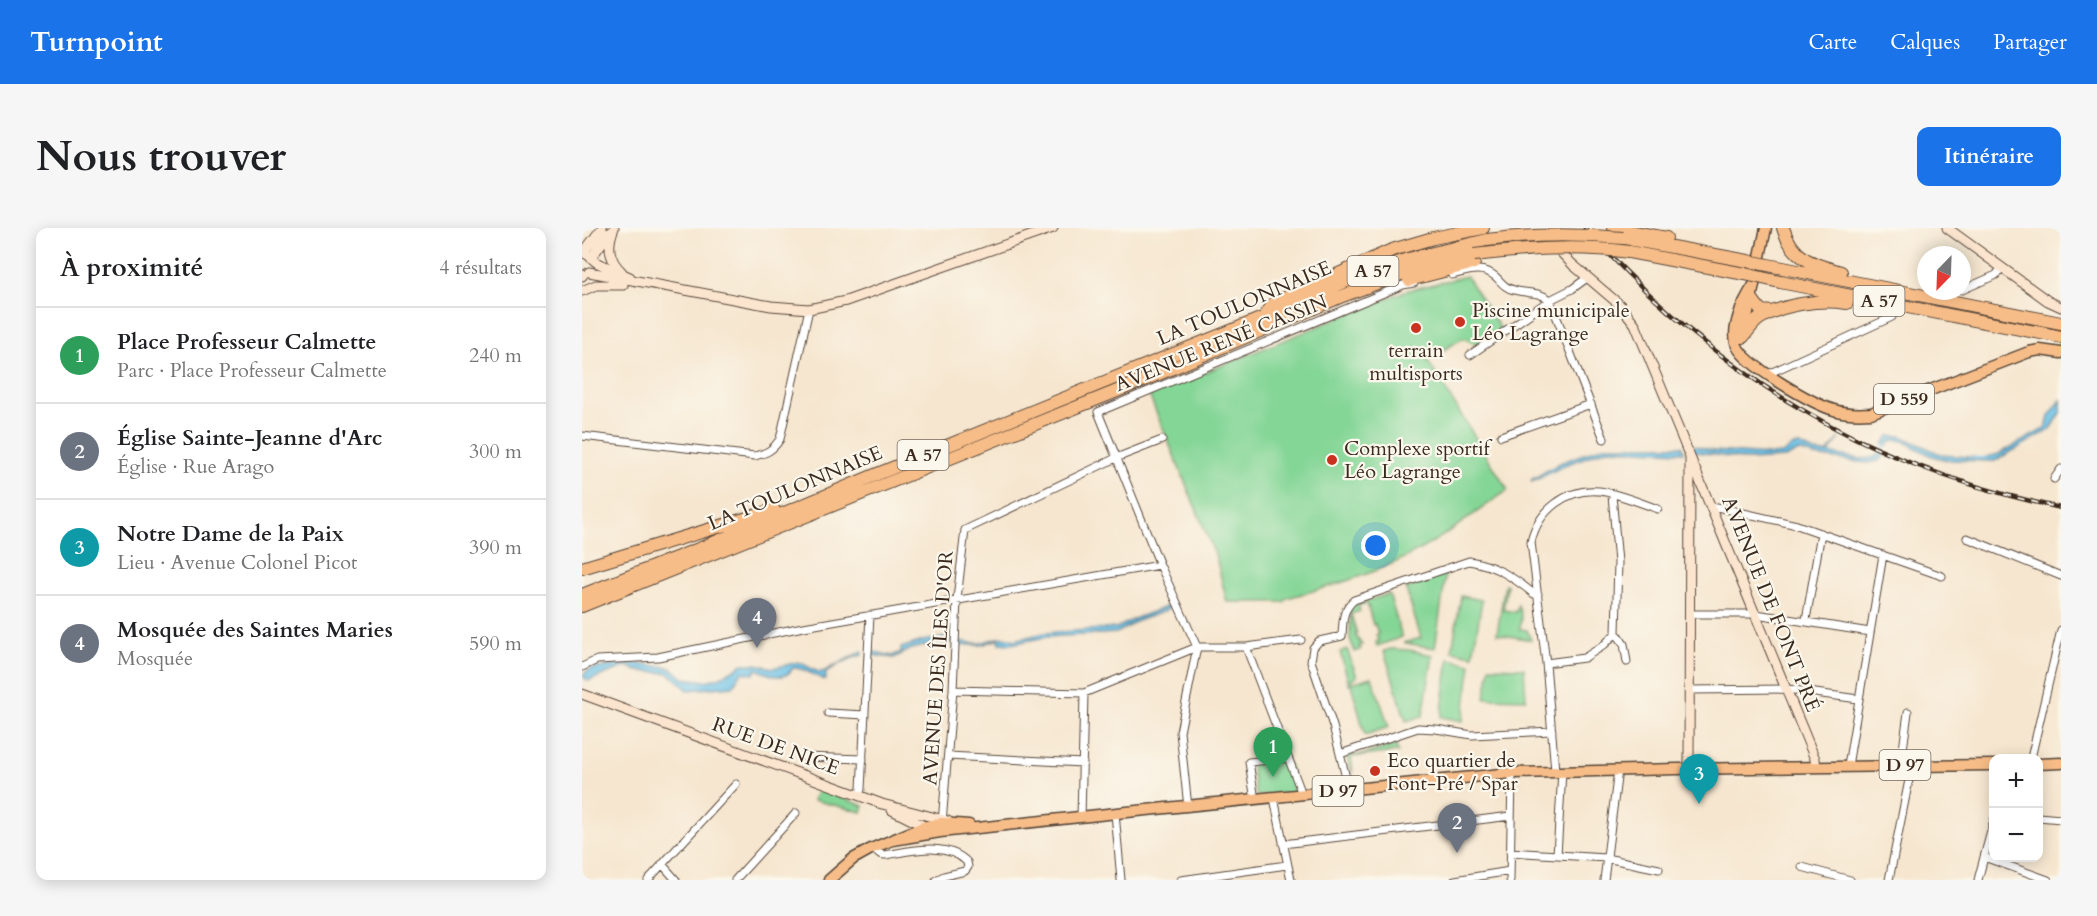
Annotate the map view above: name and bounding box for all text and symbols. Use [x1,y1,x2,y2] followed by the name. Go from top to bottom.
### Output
[30,23,163,61] text: Turnpoint
[1808,28,1857,57] text: Carte
[1890,28,1960,57] text: Calques
[1993,28,2067,57] text: Partager
[1917,127,2061,186] button: Itinéraire
[36,128,286,185] text: Nous trouver
[1917,246,1971,300] north arrow
[60,250,203,285] text: À proximité
[439,254,522,281] text: 4 résultats
[1153,254,1335,352] street label: LA TOULONNAISE
[1348,256,1398,286] road number: A 57
[1854,286,1904,316] road number: A 57
[1111,288,1331,398] street label: AVENUE RENÉ CASSIN
[1472,297,1630,347] place label: Piscine municipale Léo Lagrange
[1453,315,1467,329] marker: Piscine municipale Léo Lagrange
[1409,321,1423,335] marker: terrain multisports
[117,327,376,357] text: Place Professeur Calmette
[1369,337,1463,387] place label: terrain multisports
[74,342,85,369] text: 1
[469,342,522,369] text: 240 m
[117,357,387,384] text: Parc · Place Professeur Calmette
[1874,384,1934,414] road number: D 559
[117,423,382,453] text: Église Sainte-Jeanne d'Arc
[1344,435,1493,485] place label: Complexe sportif Léo Lagrange
[74,438,85,465] text: 2
[469,438,522,465] text: 300 m
[704,439,886,537] street label: LA TOULONNAISE
[898,440,948,470] road number: A 57
[117,453,274,480] text: Église · Rue Arago
[1325,453,1339,467] marker: Complexe sportif Léo Lagrange
[1715,492,1827,716] street label: AVENUE DE FONT PRÉ
[117,519,344,549] text: Notre Dame de la Paix
[1361,531,1390,560] your location
[74,534,85,561] text: 3
[469,534,522,561] text: 390 m
[117,549,357,576] text: Lieu · Avenue Colonel Picot
[916,550,960,786] street label: AVENUE DES ÎLES D'OR
[738,598,777,648] pin: 4
[117,615,393,645] text: Mosquée des Saintes Maries
[74,630,85,657] text: 4
[469,630,522,657] text: 590 m
[117,645,193,672] text: Mosquée
[709,711,843,781] street label: RUE DE NICE
[1254,728,1292,777] pin: 1
[1387,747,1519,797] place label: Eco quartier de Font-Pré / Spar
[1880,750,1930,780] road number: D 97
[1680,754,1718,804] pin: 3
[1989,754,2043,862] map controls
[1989,754,2043,808] button: +
[1368,764,1382,778] marker: Eco quartier de Font-Pré / Spar
[1312,776,1364,806] road number: D 97
[1438,804,1476,853] pin: 2
[1989,808,2043,862] button: −

